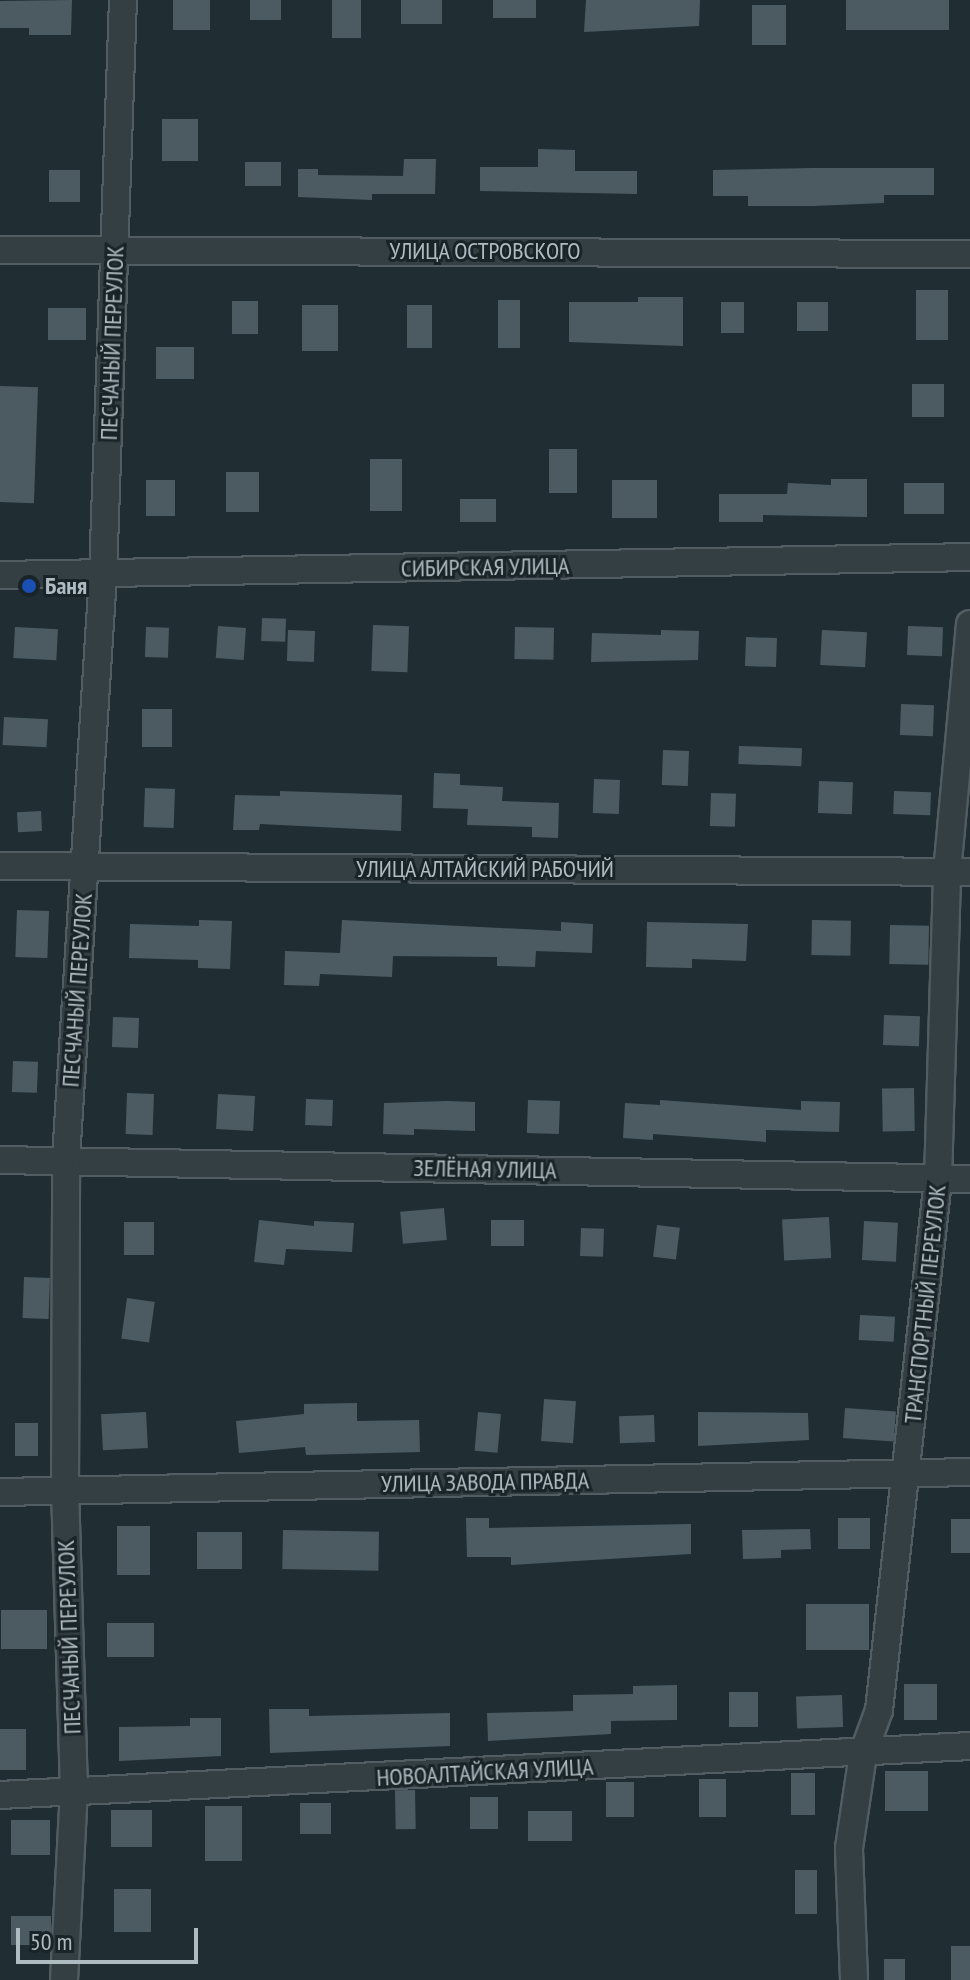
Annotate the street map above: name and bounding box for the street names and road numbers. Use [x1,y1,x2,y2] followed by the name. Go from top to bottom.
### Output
[389,237,581,265] street label: УЛИЦА ОСТРОВСКОГО
[94,245,130,441] street label: ПЕСЧАНЫЙ ПЕРЕУЛОК
[400,551,570,583] street label: СИБИРСКАЯ УЛИЦА
[356,855,614,883] street label: УЛИЦА АЛТАЙСКИЙ РАБОЧИЙ
[56,892,98,1088] street label: ПЕСЧАНЫЙ ПЕРЕУЛОК
[413,1153,557,1185] street label: ЗЕЛЁНАЯ УЛИЦА
[898,1183,952,1425] street label: ТРАНСПОРТНЫЙ ПЕРЕУЛОК
[380,1466,590,1498] street label: УЛИЦА ЗАВОДА ПРАВДА
[51,1539,87,1735] street label: ПЕСЧАНЫЙ ПЕРЕУЛОК
[376,1752,594,1792] street label: НОВОАЛТАЙСКАЯ УЛИЦА

